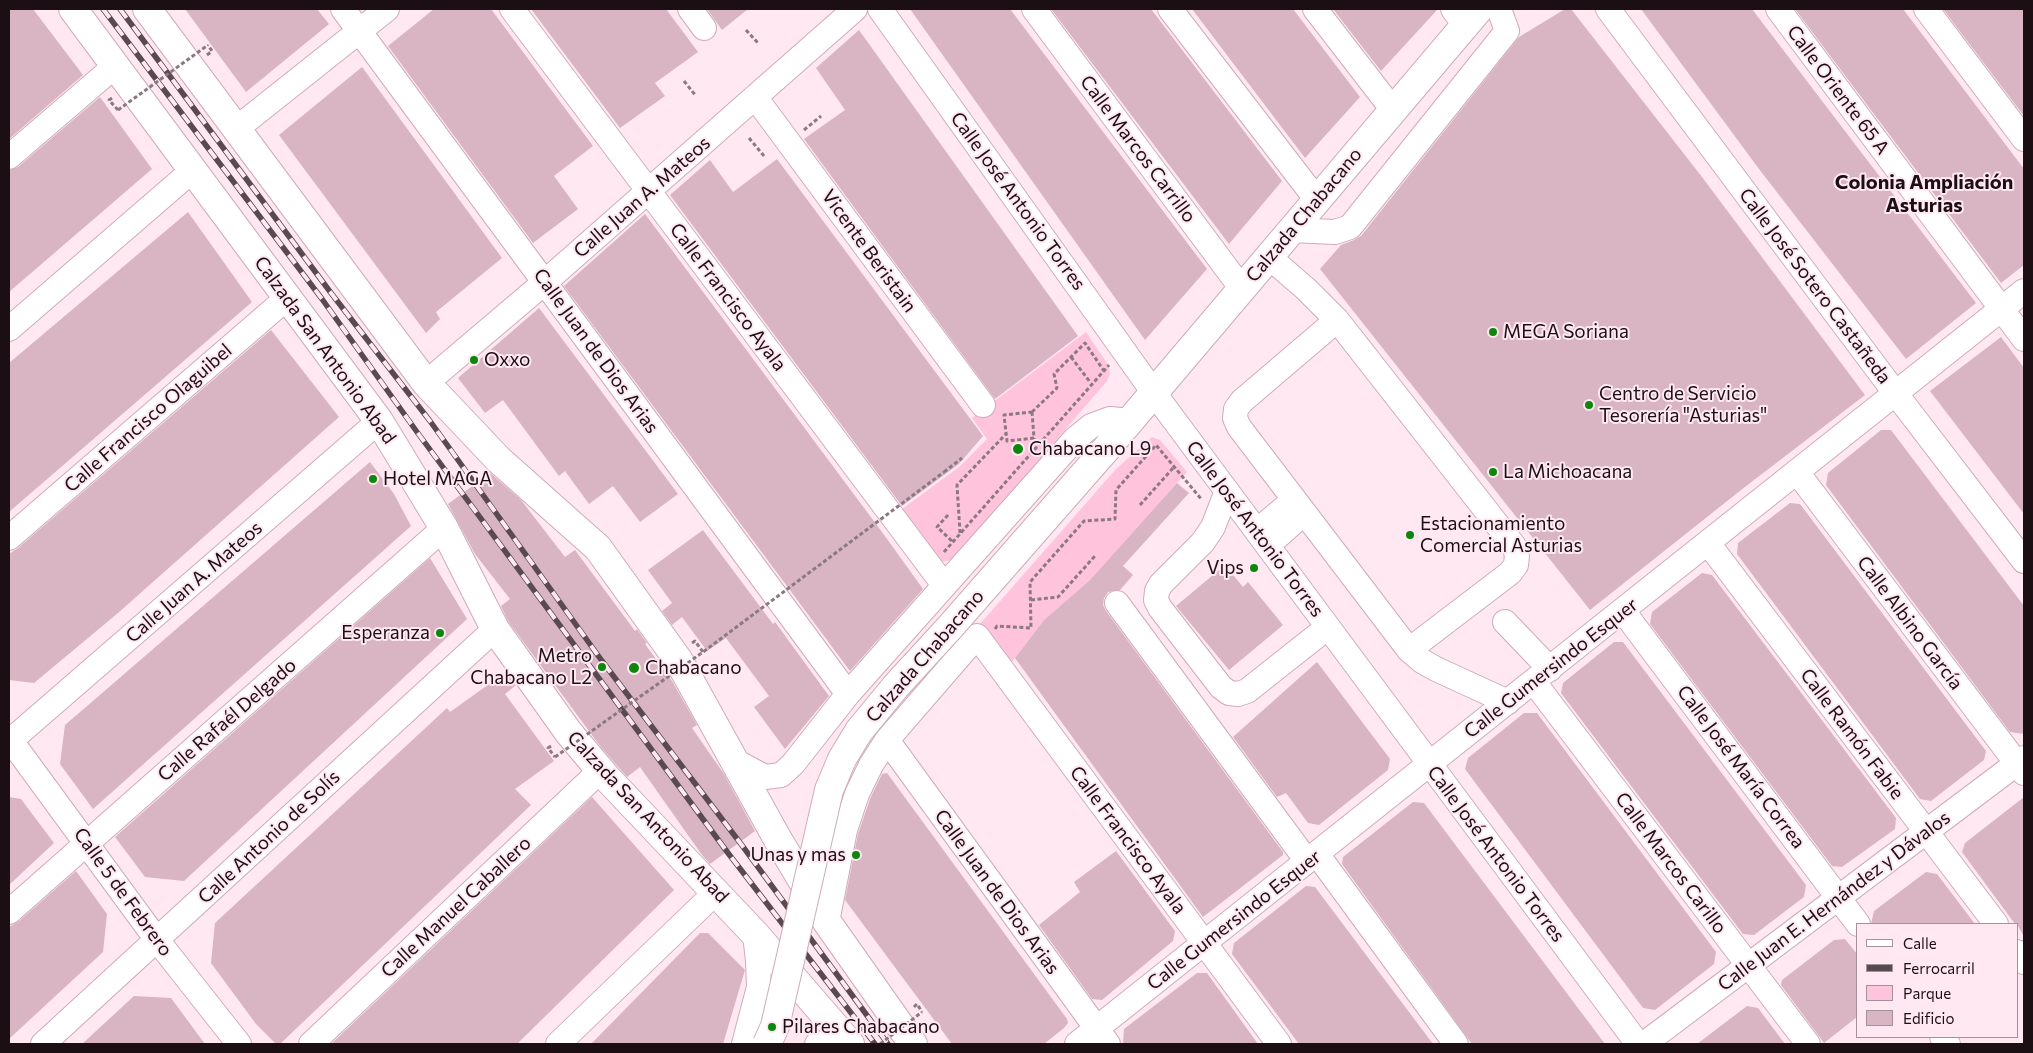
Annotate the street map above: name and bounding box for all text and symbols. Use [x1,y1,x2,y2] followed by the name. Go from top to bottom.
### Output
[1782,21,1894,159] street label: Calle Oriente 65 A
[1075,71,1201,227] street label: Calle Marcos Carrillo
[946,107,1090,295] street label: Calle José Antonio Torres
[569,131,715,263] street label: Calle Juan A. Mateos
[1241,143,1367,287] street label: Calzada Chabacano
[1835,170,2013,217] district label: Colonia Ampliación Asturias
[1734,184,1896,388] street label: Calle José Sotero Castañeda
[817,185,921,317] street label: Vicente Beristain
[665,219,791,375] street label: Calle Francisco Ayala
[249,252,401,448] street label: Calzada San Antonio Abad
[529,264,663,438] street label: Calle Juan de Dios Arias
[1503,321,1629,343] place label: MEGA Soriana
[1487,326,1499,338] marker: MEGA Soriana
[60,339,236,497] street label: Calle Francisco Olaguibel
[484,349,530,371] place label: Oxxo
[468,354,480,366] marker: Oxxo
[1599,383,1767,427] place label: Centro de Servicio Tesorería "Asturias"
[1583,399,1595,411] marker: Centro de Servicio Tesorería "Asturias"
[1181,436,1329,622] street label: Calle José Antonio Torres
[1029,438,1151,460] place label: Chabacano L9
[1011,442,1025,456] marker: Chabacano L9
[1503,461,1632,483] place label: La Michoacana
[1487,466,1499,478] marker: La Michoacana
[383,468,492,490] place label: Hotel MAGA
[367,473,379,485] marker: Hotel MAGA
[1420,513,1582,557] place label: Estacionamiento Comercial Asturias
[121,516,267,648] street label: Calle Juan A. Mateos
[1404,529,1416,541] marker: Estacionamiento Comercial Asturias
[1852,552,1968,694] street label: Calle Albino García
[1206,557,1244,579] place label: Vips
[1248,562,1260,574] marker: Vips
[861,585,989,727] street label: Calzada Chabacano
[1460,593,1642,743] street label: Calle Gumersindo Esquer
[341,622,430,644] place label: Esperanza
[434,627,446,639] marker: Esperanza
[470,645,592,689] place label: Metro Chabacano L2
[153,654,301,786] street label: Calle Rafaél Delgado
[645,657,742,679] place label: Chabacano
[596,661,608,673] marker: Metro Chabacano L2
[627,661,641,675] marker: Chabacano
[1795,664,1909,804] street label: Calle Ramón Fabie
[1672,681,1810,853] street label: Calle José María Correa
[562,726,734,908] street label: Calzada San Antonio Abad
[1422,761,1570,947] street label: Calle José Antonio Torres
[1065,762,1191,918] street label: Calle Francisco Ayala
[193,765,345,909] street label: Calle Antonio de Solís
[1611,788,1731,938] street label: Calle Marcos Carillo
[930,805,1064,979] street label: Calle Juan de Dios Arias
[1713,806,1955,996] street label: Calle Juan E. Hernández y Dávalos
[69,823,177,961] street label: Calle 5 de Febrero
[376,832,536,982] street label: Calle Manuel Caballero
[750,844,846,866] place label: Unas y mas
[1143,845,1325,995] street label: Calle Gumersindo Esquer
[850,849,862,861] marker: Unas y mas
[1856,923,2018,1038] legend
[1903,959,1975,977] text: Ferrocarril
[1903,984,1951,1002] text: Parque
[1903,1009,1954,1027] text: Edificio
[782,1016,940,1038] place label: Pilares Chabacano
[766,1021,778,1033] marker: Pilares Chabacano

